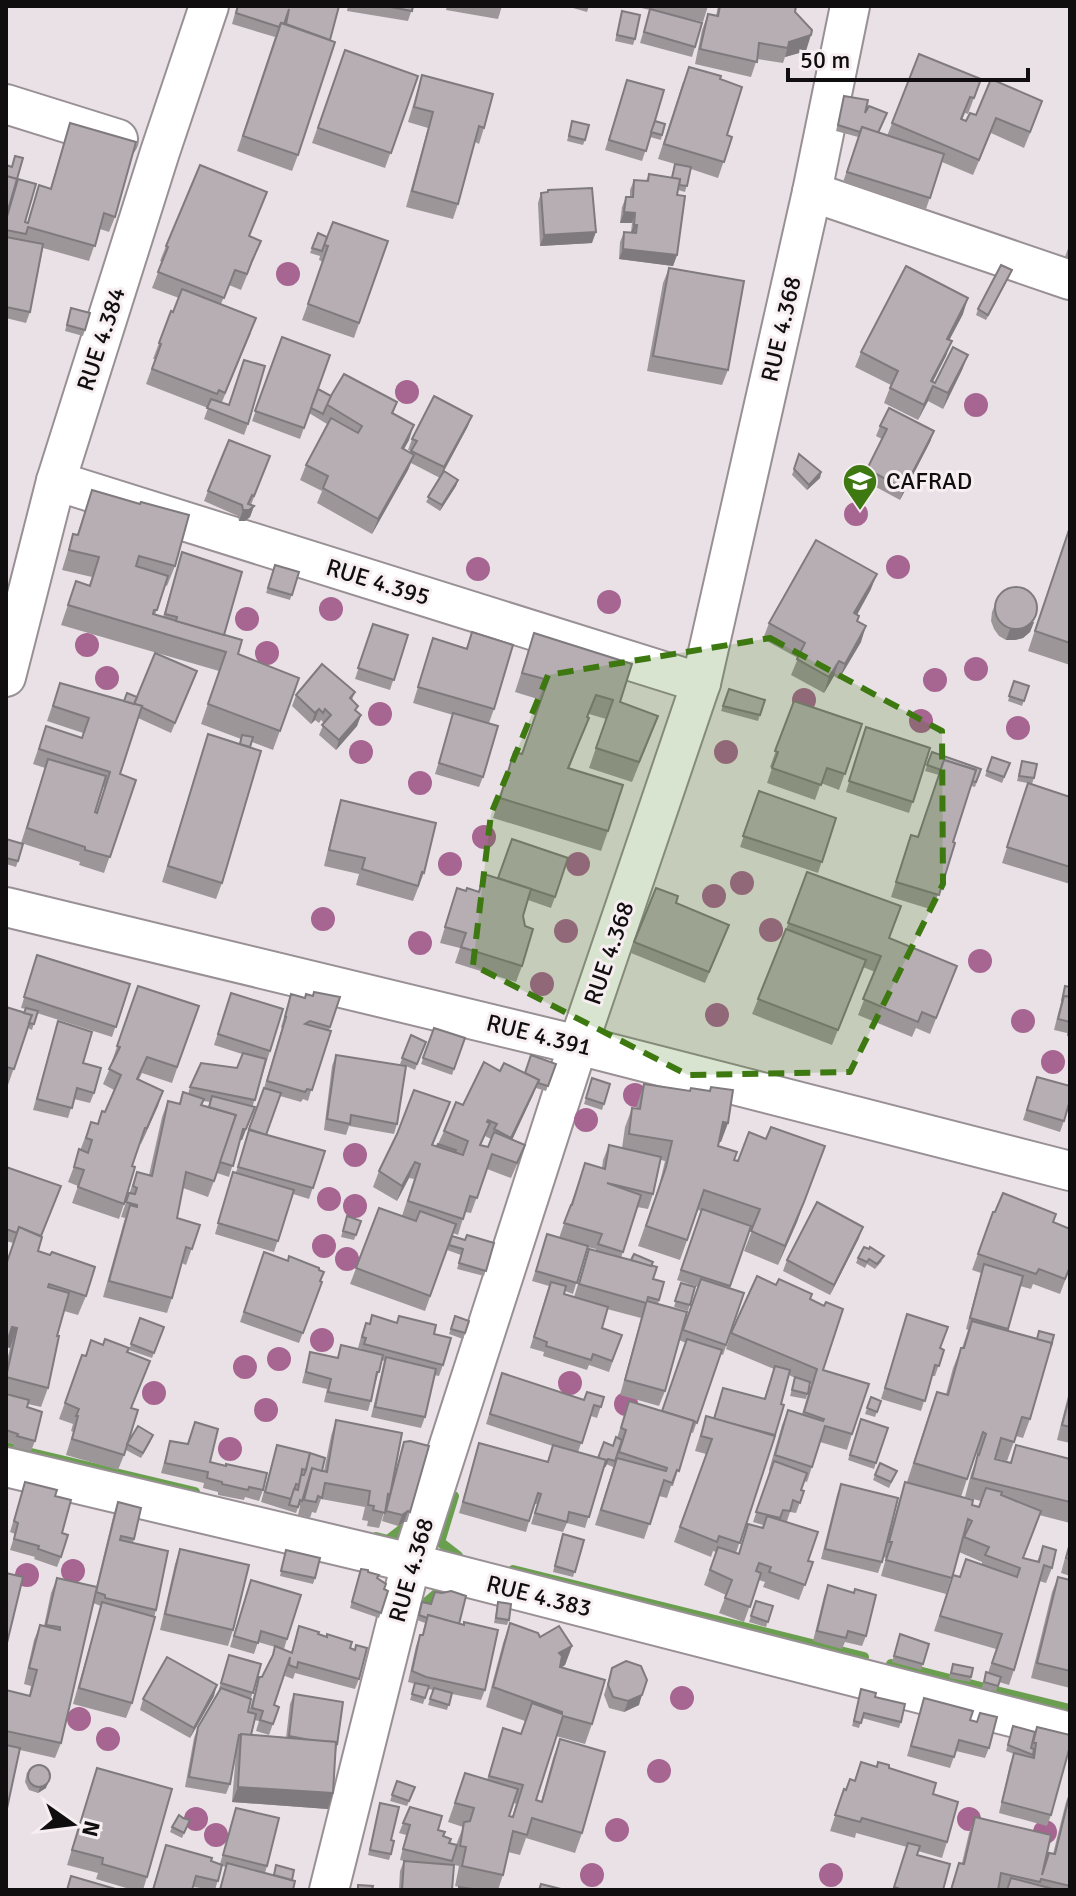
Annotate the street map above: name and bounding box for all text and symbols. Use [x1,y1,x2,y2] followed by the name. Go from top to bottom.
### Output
[788,32,1028,82] scale bar
[800,45,850,75] text: 50 m
[754,273,808,385] street label: RUE 4.368
[70,283,132,395] street label: RUE 4.384
[841,462,879,512] school or university icon: CAFRAD
[886,466,972,496] place label: CAFRAD
[322,552,434,612] street label: RUE 4.395
[577,897,641,1009] street label: RUE 4.368
[483,1007,595,1063] street label: RUE 4.391
[382,1514,440,1626] street label: RUE 4.368
[483,1568,595,1624] street label: RUE 4.383
[32,1784,112,1864] north arrow
[76,1818,106,1839] text: N

